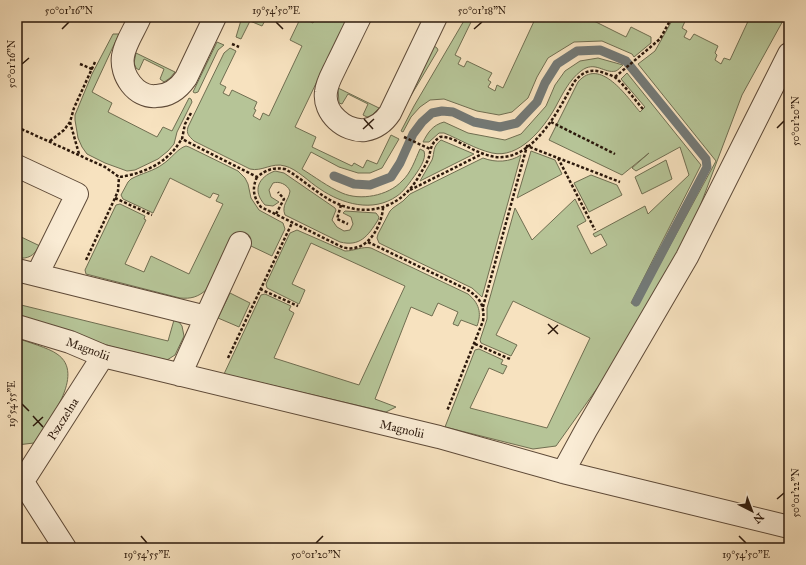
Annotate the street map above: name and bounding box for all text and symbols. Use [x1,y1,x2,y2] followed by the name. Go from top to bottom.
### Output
[45,5,94,17] text: 50°01'16"N
[252,5,300,17] text: 19°54'50"E
[458,5,507,17] text: 50°01'18"N
[6,39,18,88] text: 50°01'16"N
[790,95,802,146] text: 50°01'20"N
[64,335,112,365] street label: Magnolii
[6,381,18,427] text: 19°54'55"E
[45,395,82,443] street label: Pszczelna
[378,417,426,442] street label: Magnolii
[790,468,802,518] text: 50°01'22"N
[732,491,772,531] north arrow
[750,510,766,526] text: N
[124,549,170,561] text: 19°54'55"E
[291,549,342,561] text: 50°01'20"N
[722,549,770,561] text: 19°54'50"E

